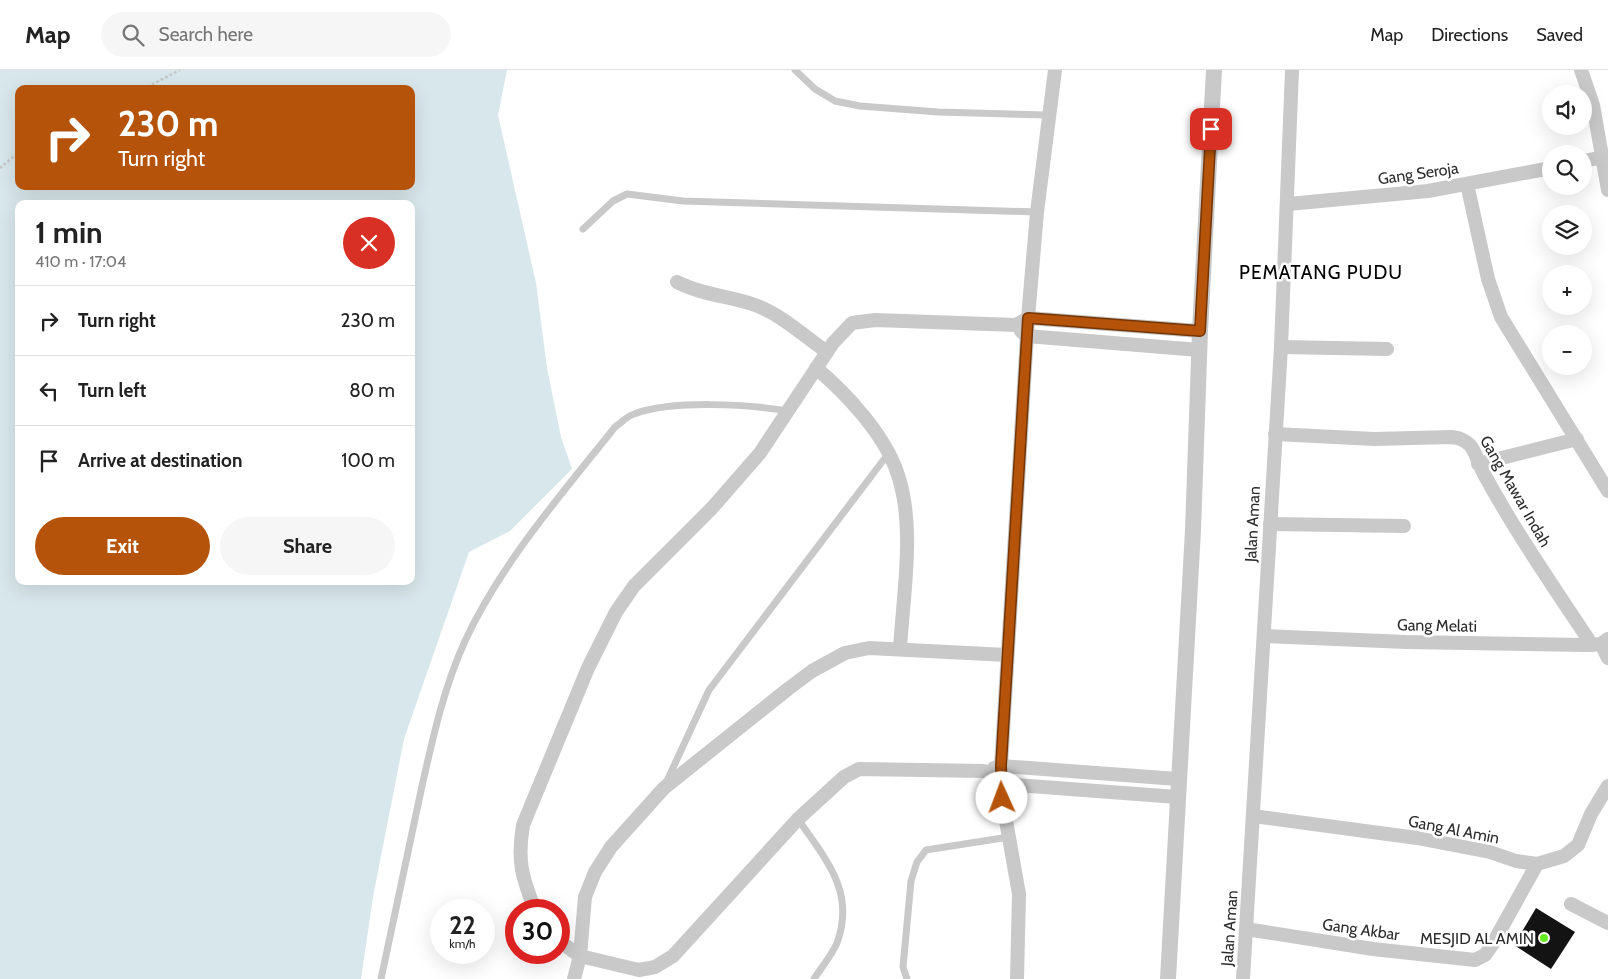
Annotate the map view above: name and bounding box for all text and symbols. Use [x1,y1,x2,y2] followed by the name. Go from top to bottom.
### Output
[101,12,451,57] search box
[25,20,71,49] text: Map
[119,21,147,49] icon: search
[159,23,253,46] text: Search here
[1370,24,1403,46] text: Map
[1431,24,1508,46] text: Directions
[1536,24,1583,46] text: Saved
[1542,85,1592,375] map controls
[1542,85,1592,135] button: sound
[118,102,218,145] text: 230 m
[35,105,100,170] icon: right
[1190,108,1232,150] pin
[1197,115,1225,143] icon: arrive
[118,145,205,172] text: Turn right
[1542,145,1592,195] button: search
[1377,158,1460,189] street label: Gang Seroja
[1542,205,1592,255] button: layers
[35,214,103,251] text: 1 min
[343,217,395,269] button: close
[35,252,126,271] text: 410 m · 17:04
[1239,261,1403,284] district label: PEMATANG PUDU
[1542,265,1592,315] button: +
[35,307,63,335] icon: right
[78,309,156,332] text: Turn right
[341,309,395,332] text: 230 m
[1542,325,1592,375] button: −
[35,377,63,405] icon: left
[78,379,146,402] text: Turn left
[349,379,395,402] text: 80 m
[1476,432,1555,550] street label: Gang Mawar Indah
[35,447,63,475] icon: arrive
[78,449,242,472] text: Arrive at destination
[341,449,395,472] text: 100 m
[1241,485,1264,564] street label: Jalan Aman
[35,517,210,575] button: Exit
[220,517,395,575] button: Share
[1397,615,1477,636] street label: Gang Melati
[975,771,1027,823] position arrow
[1407,811,1501,848] street label: Gang Al Amin
[1217,889,1242,968] street label: Jalan Aman
[505,899,570,964] speed limit sign: 30
[449,910,476,940] text: 22
[1321,915,1402,944] street label: Gang Akbar
[1420,929,1534,948] place label: MESJID AL AMIN
[1538,932,1550,944] marker: MESJID AL AMIN
[449,936,476,951] text: km/h

